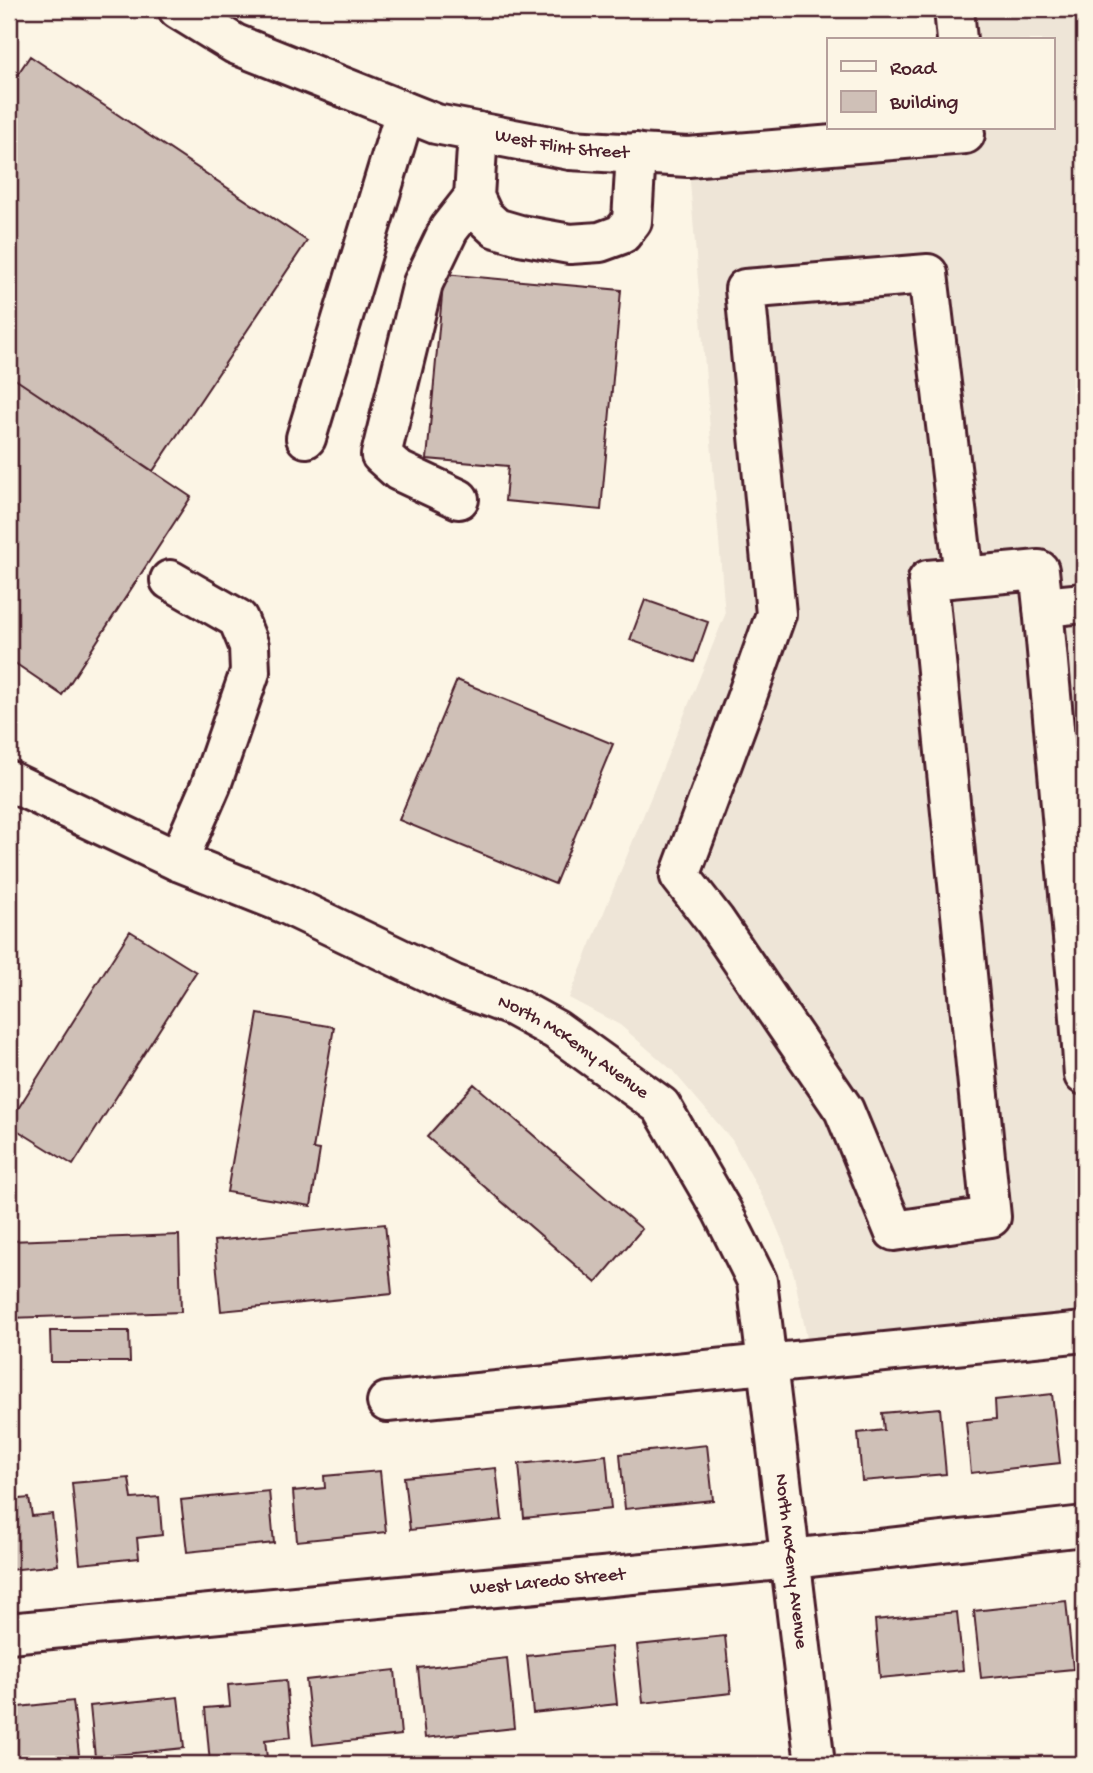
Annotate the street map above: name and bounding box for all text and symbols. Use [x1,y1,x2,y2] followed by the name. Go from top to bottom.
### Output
[827,38,1054,130] legend
[890,58,938,83] text: Road
[889,92,959,117] text: Building
[493,124,632,165] street label: West Flint Street
[494,990,653,1105] street label: North McKemy Avenue
[769,1472,813,1650] street label: North McKemy Avenue
[469,1563,628,1601] street label: West Laredo Street

